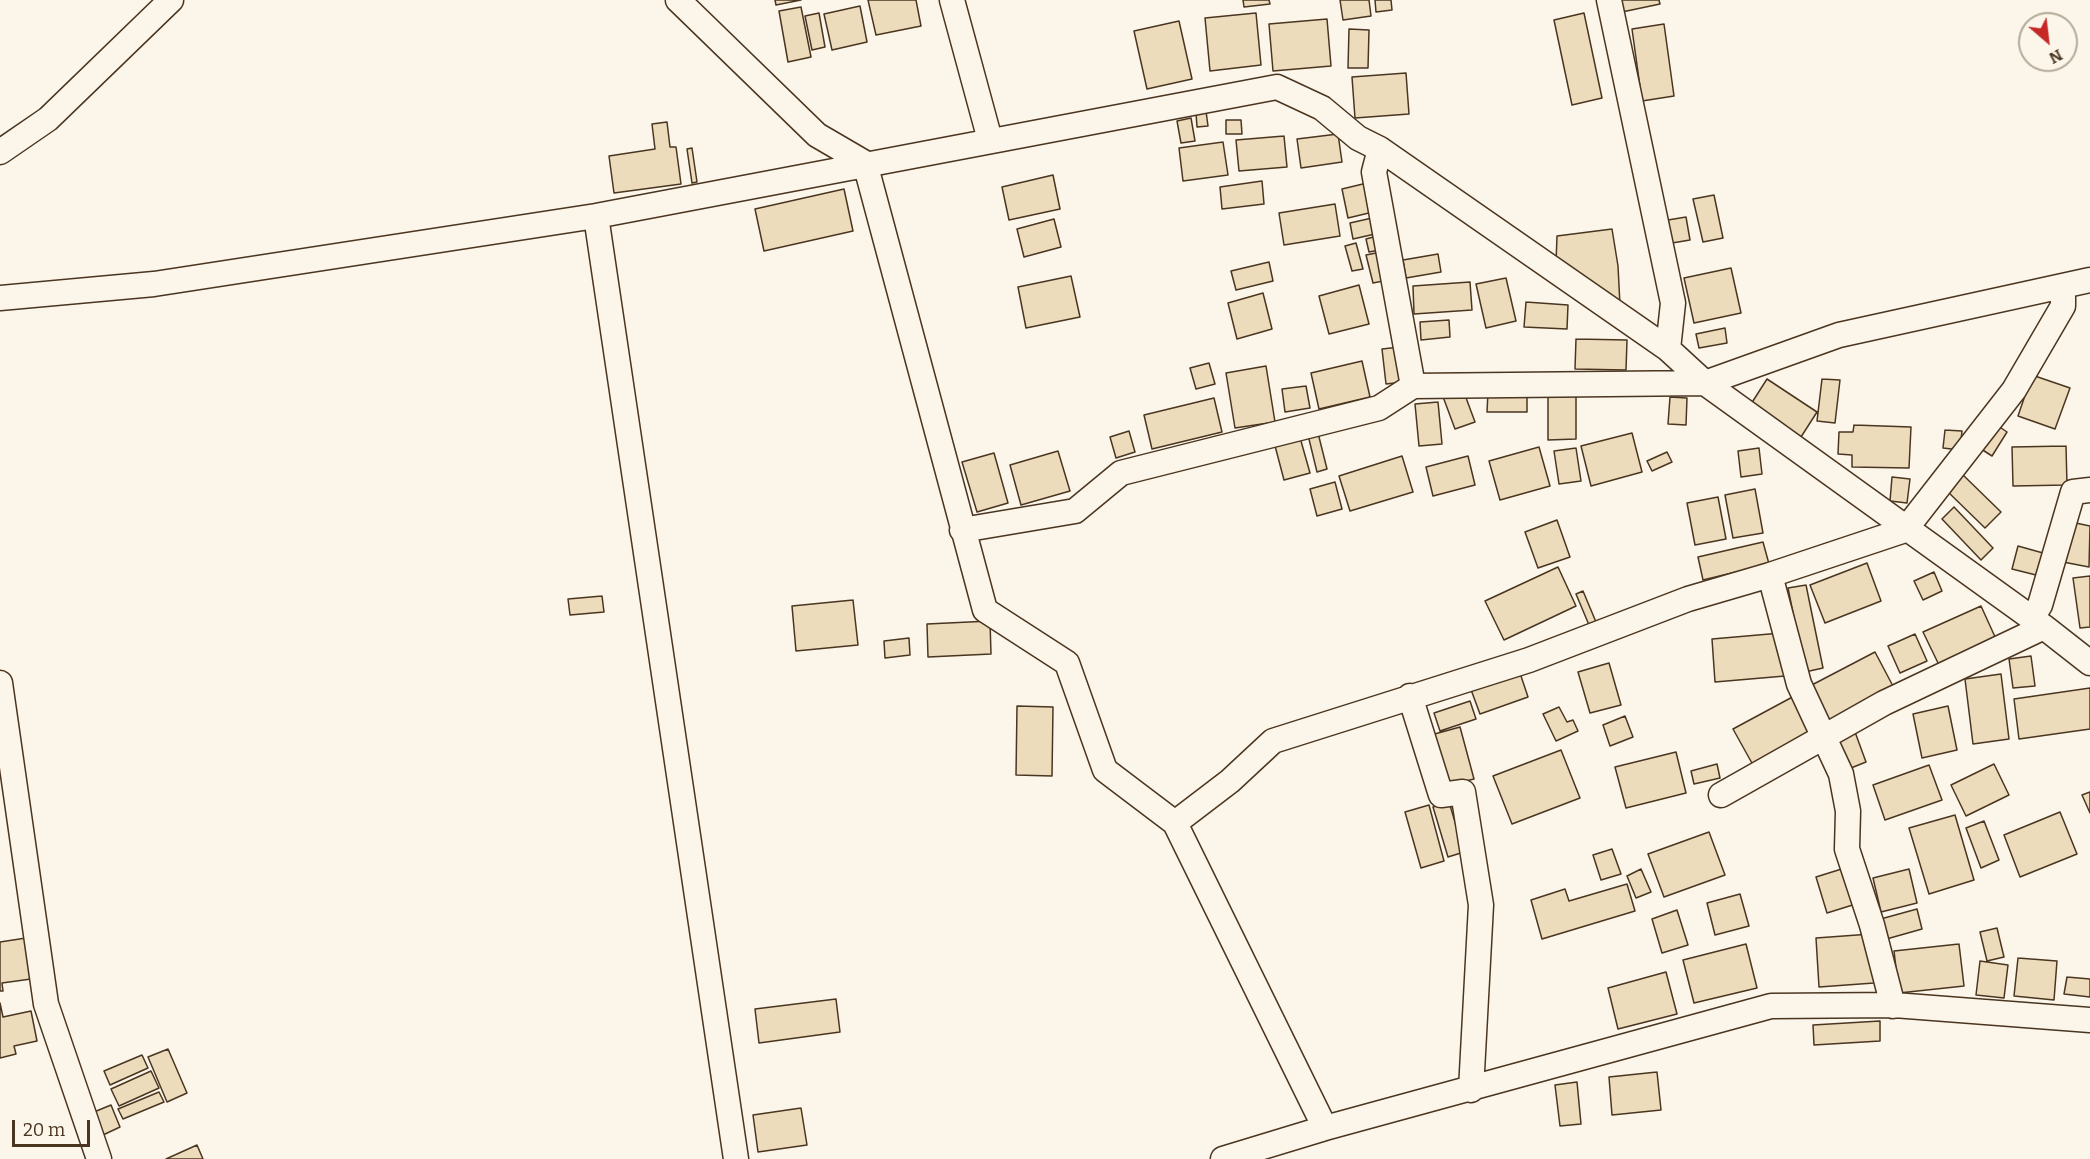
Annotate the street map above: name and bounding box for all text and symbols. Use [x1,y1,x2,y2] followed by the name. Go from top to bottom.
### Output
[2018,12,2078,72] north arrow
[2046,45,2066,68] text: N
[15,1108,93,1146] scale bar
[23,1119,65,1141] text: 20 m

